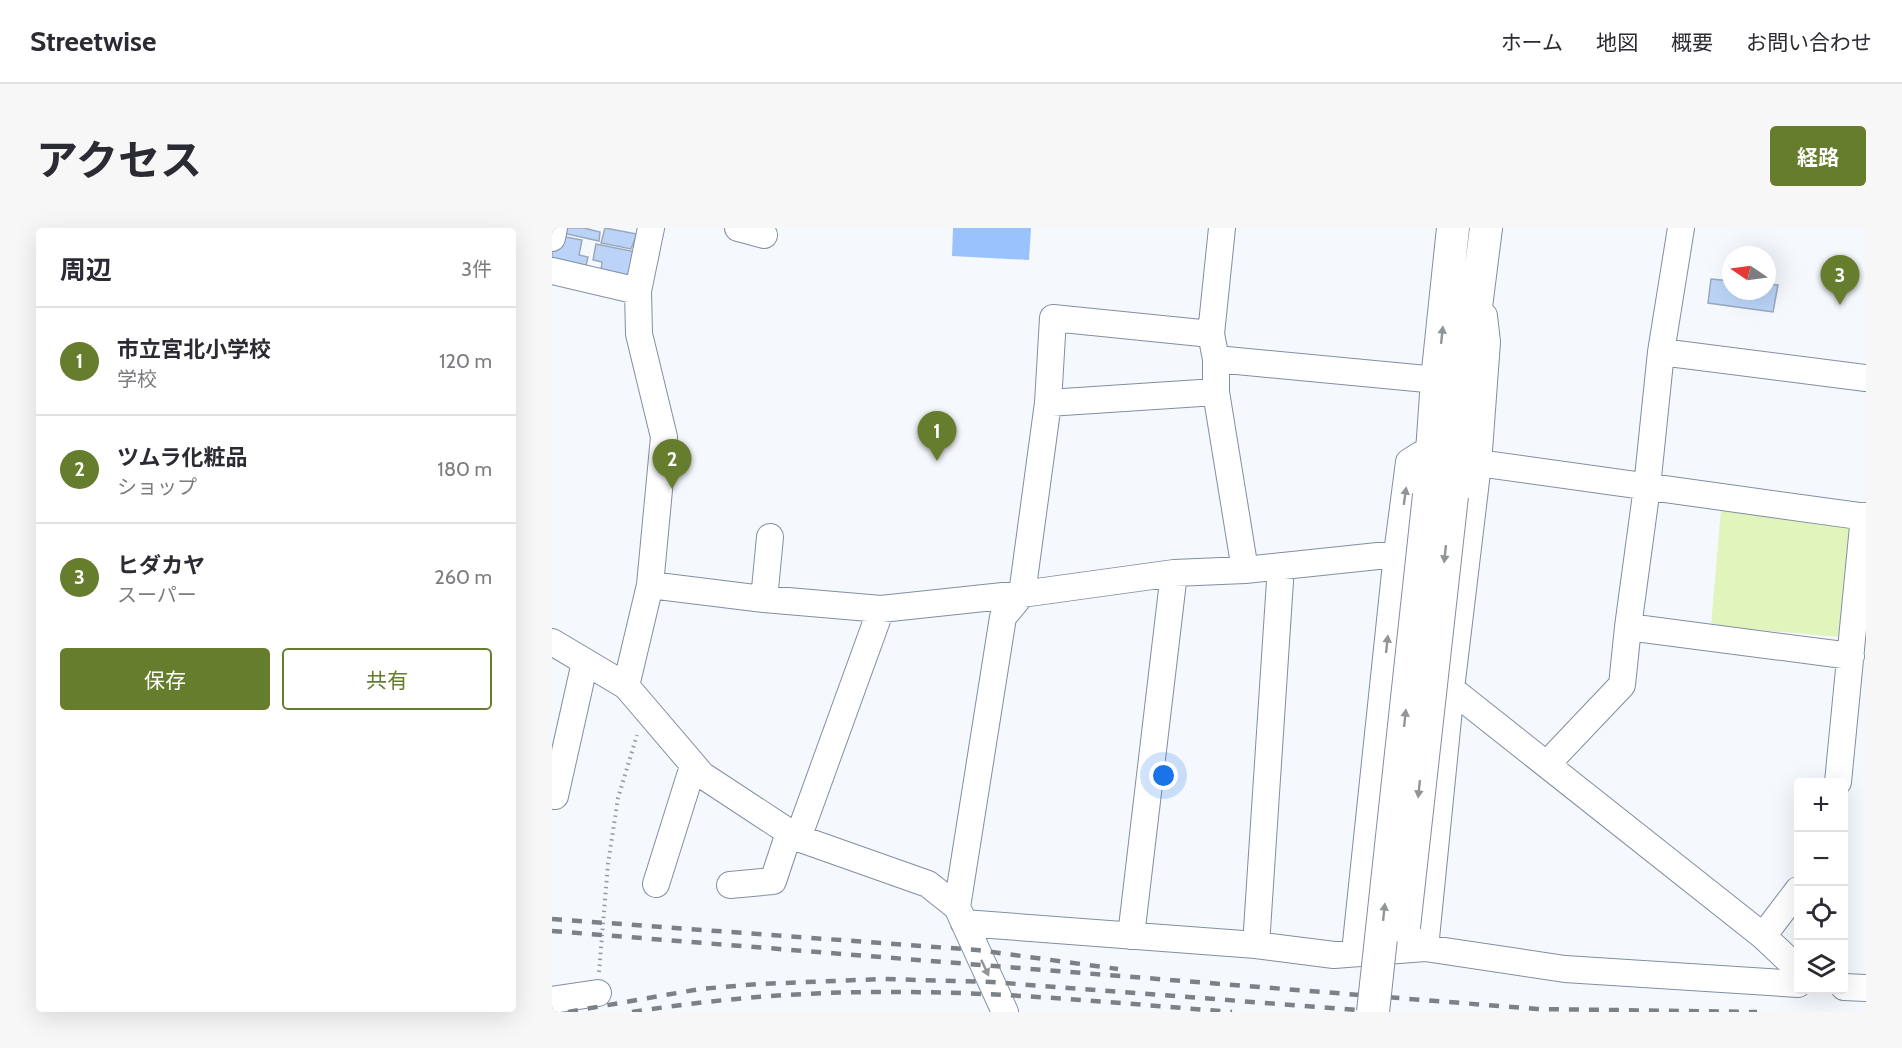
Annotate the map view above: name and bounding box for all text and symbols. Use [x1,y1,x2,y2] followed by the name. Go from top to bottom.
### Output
[30,24,156,58] text: Streetwise
[1501,30,1563,55] text: ホーム
[1596,30,1638,55] text: 地図
[1671,30,1713,55] text: 概要
[1746,30,1872,55] text: お問い合わせ
[1770,126,1866,186] button: 経路
[36,134,202,186] text: アクセス
[1722,246,1776,300] north arrow
[60,254,112,286] text: 周辺
[1820,256,1860,305] pin: 3
[461,257,492,281] text: 3件
[1437,326,1447,345] one-way arrow
[117,336,271,363] text: 市立宮北小学校
[76,349,83,373] text: 1
[439,349,492,373] text: 120 m
[117,367,157,391] text: 学校
[918,412,956,461] pin: 1
[652,440,692,489] pin: 2
[117,444,247,471] text: ツムラ化粧品
[74,457,85,481] text: 2
[437,457,492,481] text: 180 m
[117,475,197,499] text: ショップ
[1400,486,1409,505] one-way arrow
[1441,544,1450,563] one-way arrow
[117,552,205,579] text: ヒダカヤ
[74,565,85,589] text: 3
[434,565,492,589] text: 260 m
[117,583,197,607] text: スーパー
[1382,634,1392,653] one-way arrow
[60,648,270,710] button: 保存
[282,648,492,710] button: 共有
[1400,709,1410,728] one-way arrow
[1149,761,1178,790] your location
[1794,778,1848,994] map controls
[1794,778,1848,832] button: +
[1415,780,1424,799] one-way arrow
[1794,832,1848,886] button: −
[1794,886,1848,940] button: locate
[1379,903,1388,922] one-way arrow
[1794,940,1848,994] button: layers
[980,959,989,976] one-way arrow

